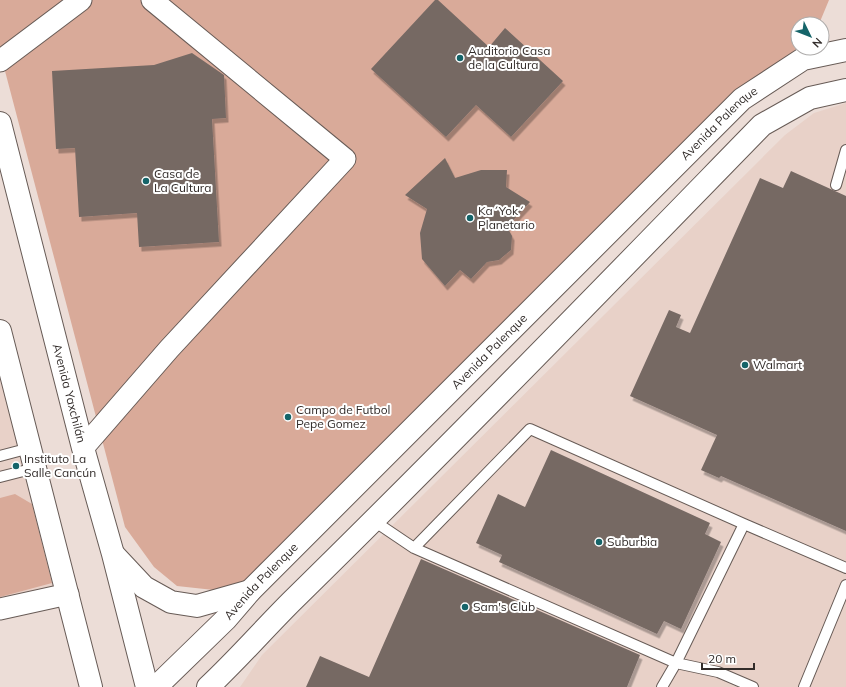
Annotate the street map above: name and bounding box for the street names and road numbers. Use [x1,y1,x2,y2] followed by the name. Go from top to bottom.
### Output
[677,83,760,163] street label: Avenida Palenque
[448,310,530,392] street label: Avenida Palenque
[50,342,89,444] street label: Avenida Yaxchilán
[221,539,301,623] street label: Avenida Palenque

